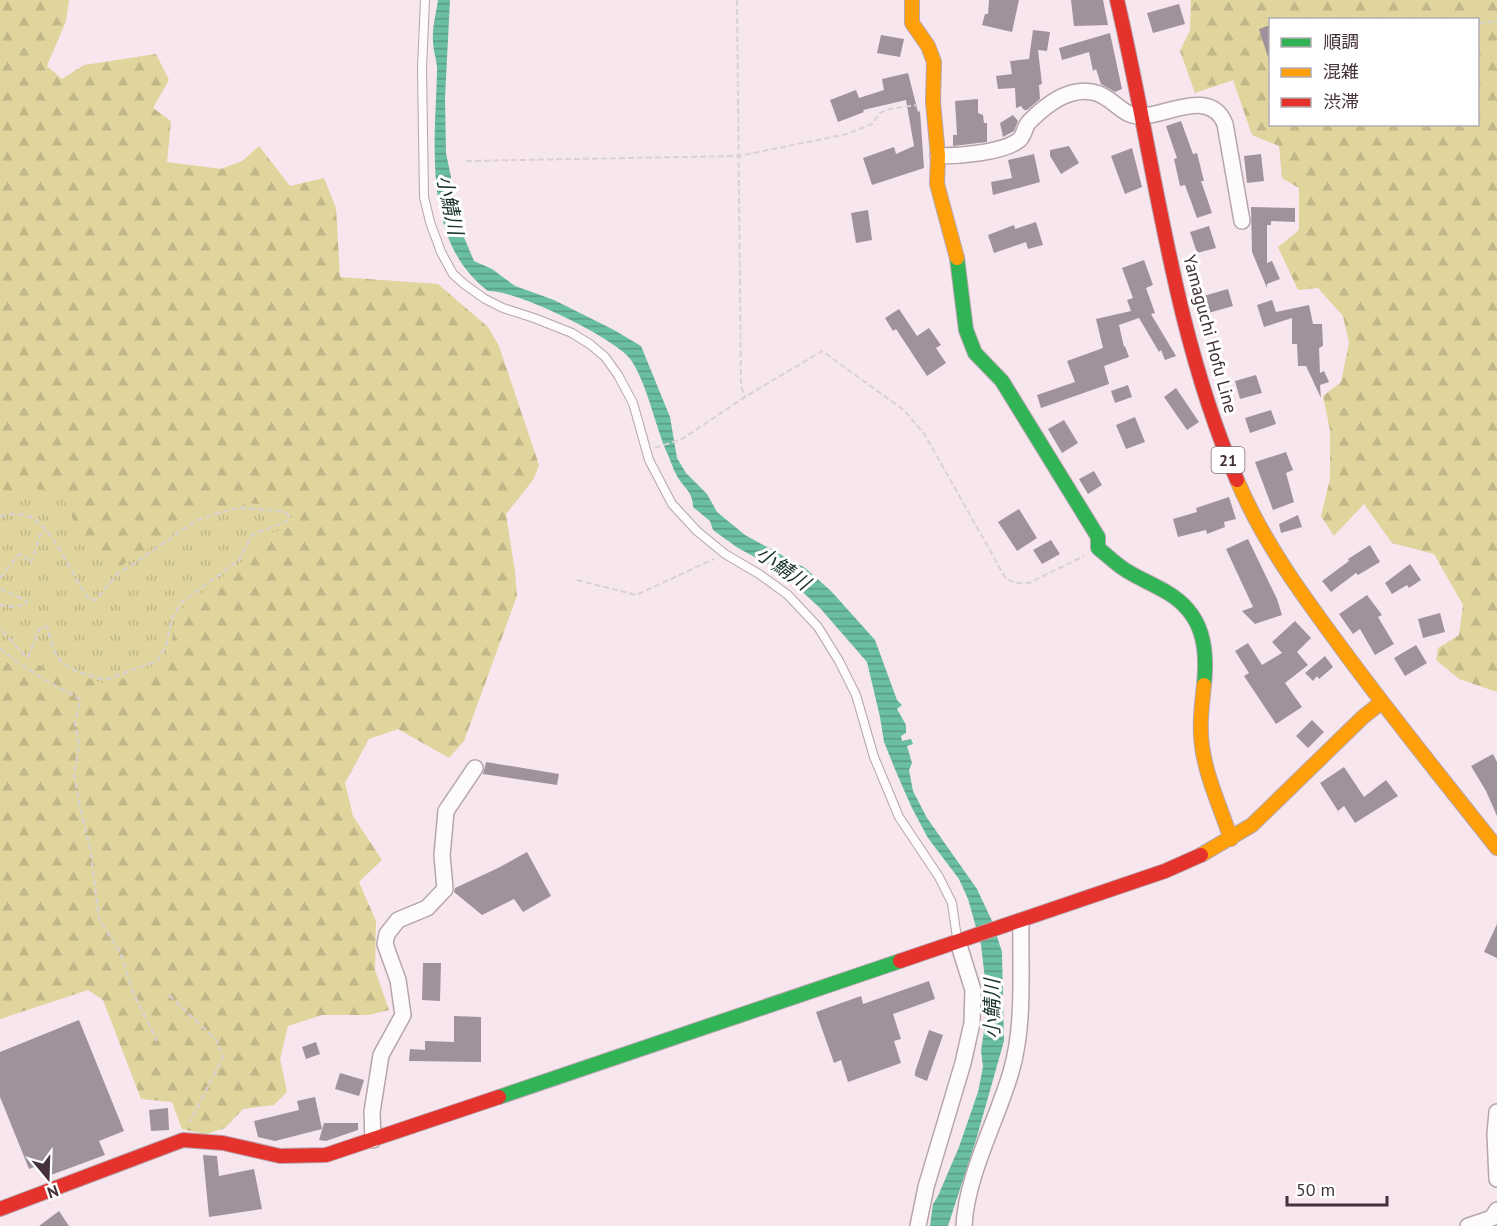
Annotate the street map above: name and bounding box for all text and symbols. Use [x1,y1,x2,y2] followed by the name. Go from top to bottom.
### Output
[1269,18,1479,126] legend
[1323,30,1359,53] text: 順調
[1323,60,1359,83] text: 混雑
[1323,90,1359,113] text: 渋滞
[431,173,469,239] water label: 小鯖川
[1178,252,1243,416] street label: Yamaguchi Hofu Line
[1212,447,1244,473] road number: 21
[751,540,817,597] water label: 小鯖川
[979,977,1005,1039] water label: 小鯖川
[18,1148,78,1208] north arrow
[1287,1169,1388,1207] scale bar
[1296,1178,1335,1201] text: 50 m
[45,1181,61,1203] text: N

